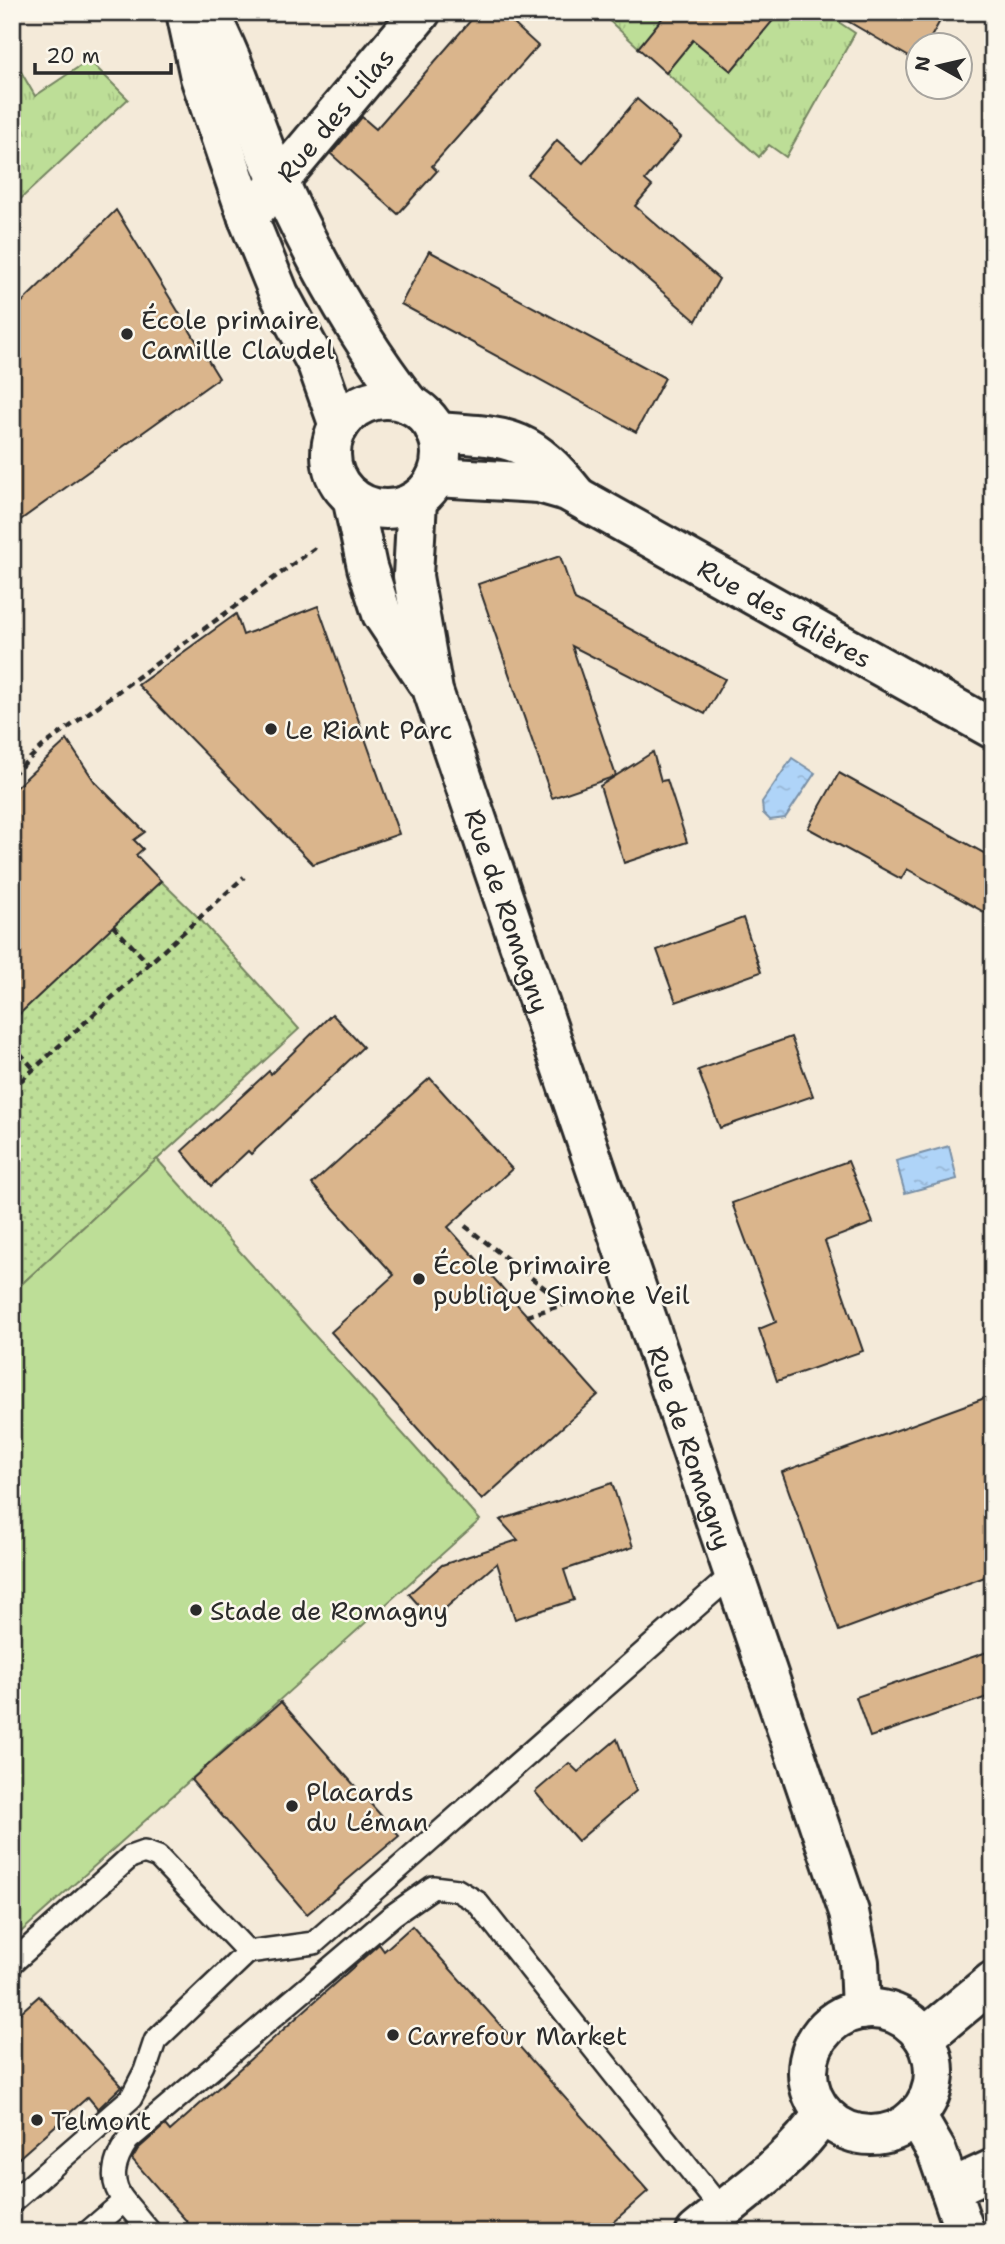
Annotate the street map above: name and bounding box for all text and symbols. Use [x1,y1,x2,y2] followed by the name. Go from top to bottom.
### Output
[35,32,172,76] scale bar
[904,32,974,102] north arrow
[268,40,402,189] street label: Rue des Lilas
[46,42,100,70] text: 20 m
[909,55,936,73] text: N
[141,302,334,367] place label: École primaire Camille Claudel
[119,326,135,342] marker: École primaire Camille Claudel
[691,550,879,676] street label: Rue des Glières
[285,712,453,747] place label: Le Riant Parc
[263,721,279,737] marker: Le Riant Parc
[457,804,559,1017] street label: Rue de Romagny
[433,1247,690,1312] place label: École primaire publique Simone Veil
[411,1271,427,1287] marker: École primaire publique Simone Veil
[640,1341,742,1554] street label: Rue de Romagny
[210,1593,448,1628] place label: Stade de Romagny
[188,1602,204,1618] marker: Stade de Romagny
[306,1774,429,1839] place label: Placards du Léman
[284,1798,300,1814] marker: Placards du Léman
[407,2018,627,2053] place label: Carrefour Market
[385,2027,401,2043] marker: Carrefour Market
[51,2103,151,2138] place label: Telmont
[29,2112,45,2128] marker: Telmont

